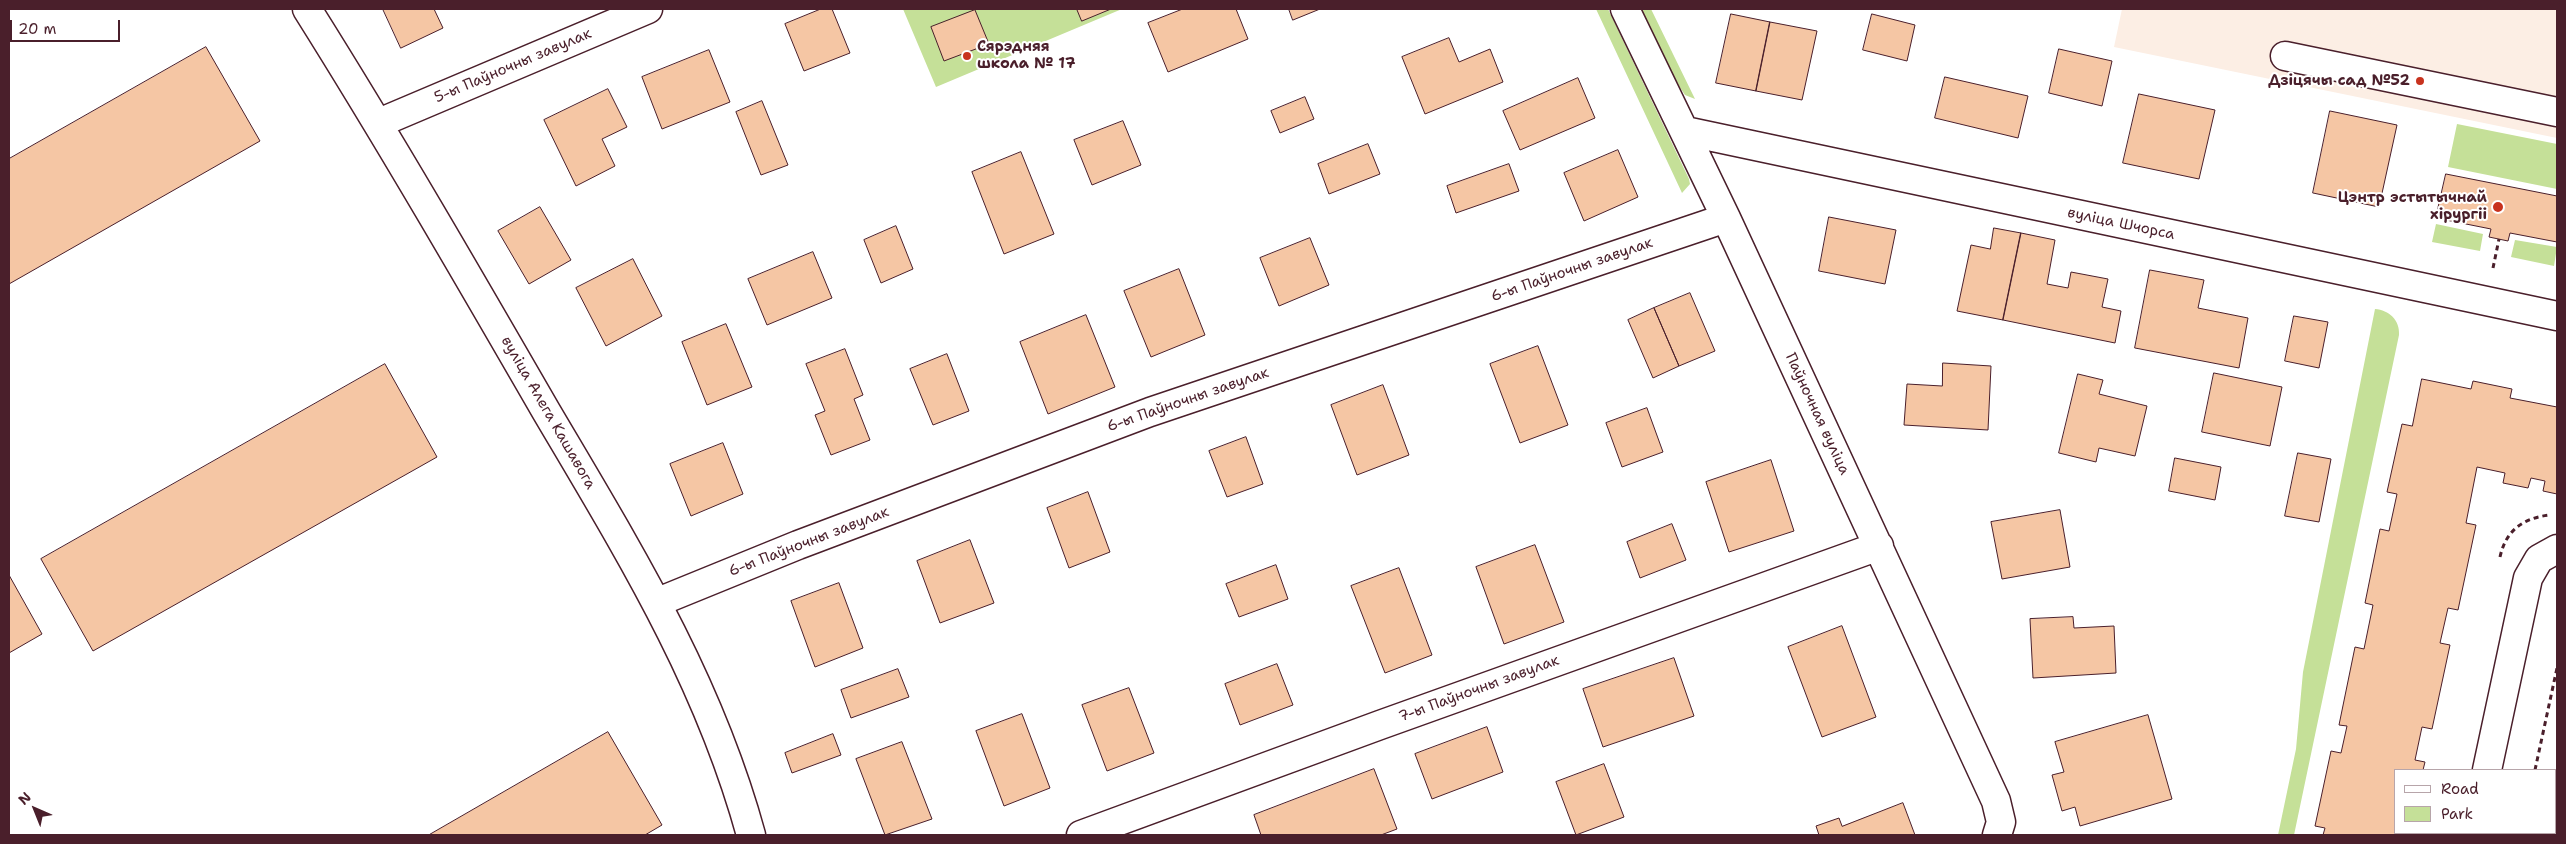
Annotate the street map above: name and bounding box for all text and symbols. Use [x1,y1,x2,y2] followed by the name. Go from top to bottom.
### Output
[12,10,122,42] scale bar
[18,19,57,39] text: 20 m
[432,25,594,107] street label: 5-ы Паўночны завулак
[977,38,1075,73] place label: Сярэдняя школа № 17
[961,50,973,62] marker: Сярэдняя школа № 17
[2268,72,2410,90] place label: Дзіцячы сад №52
[2414,75,2426,87] marker: Дзіцячы сад №52
[2338,189,2487,224] place label: Цэнтр эстытычнай хірургіі
[2491,200,2505,214] marker: Цэнтр эстытычнай хірургіі
[2066,204,2176,244] street label: вуліца Шчорса
[1489,234,1655,306] street label: 6-ы Паўночны завулак
[497,333,599,493] street label: вуліца Алега Кашавога
[1781,350,1853,478] street label: Паўночная вуліца
[1105,364,1271,436] street label: 6-ы Паўночны завулак
[726,503,892,581] street label: 6-ы Паўночны завулак
[1396,652,1562,726] street label: 7-ы Паўночны завулак
[2394,769,2556,834] legend
[2441,779,2479,799] text: Road
[10,784,60,834] north arrow
[14,788,35,809] text: N
[2441,804,2473,824] text: Park

